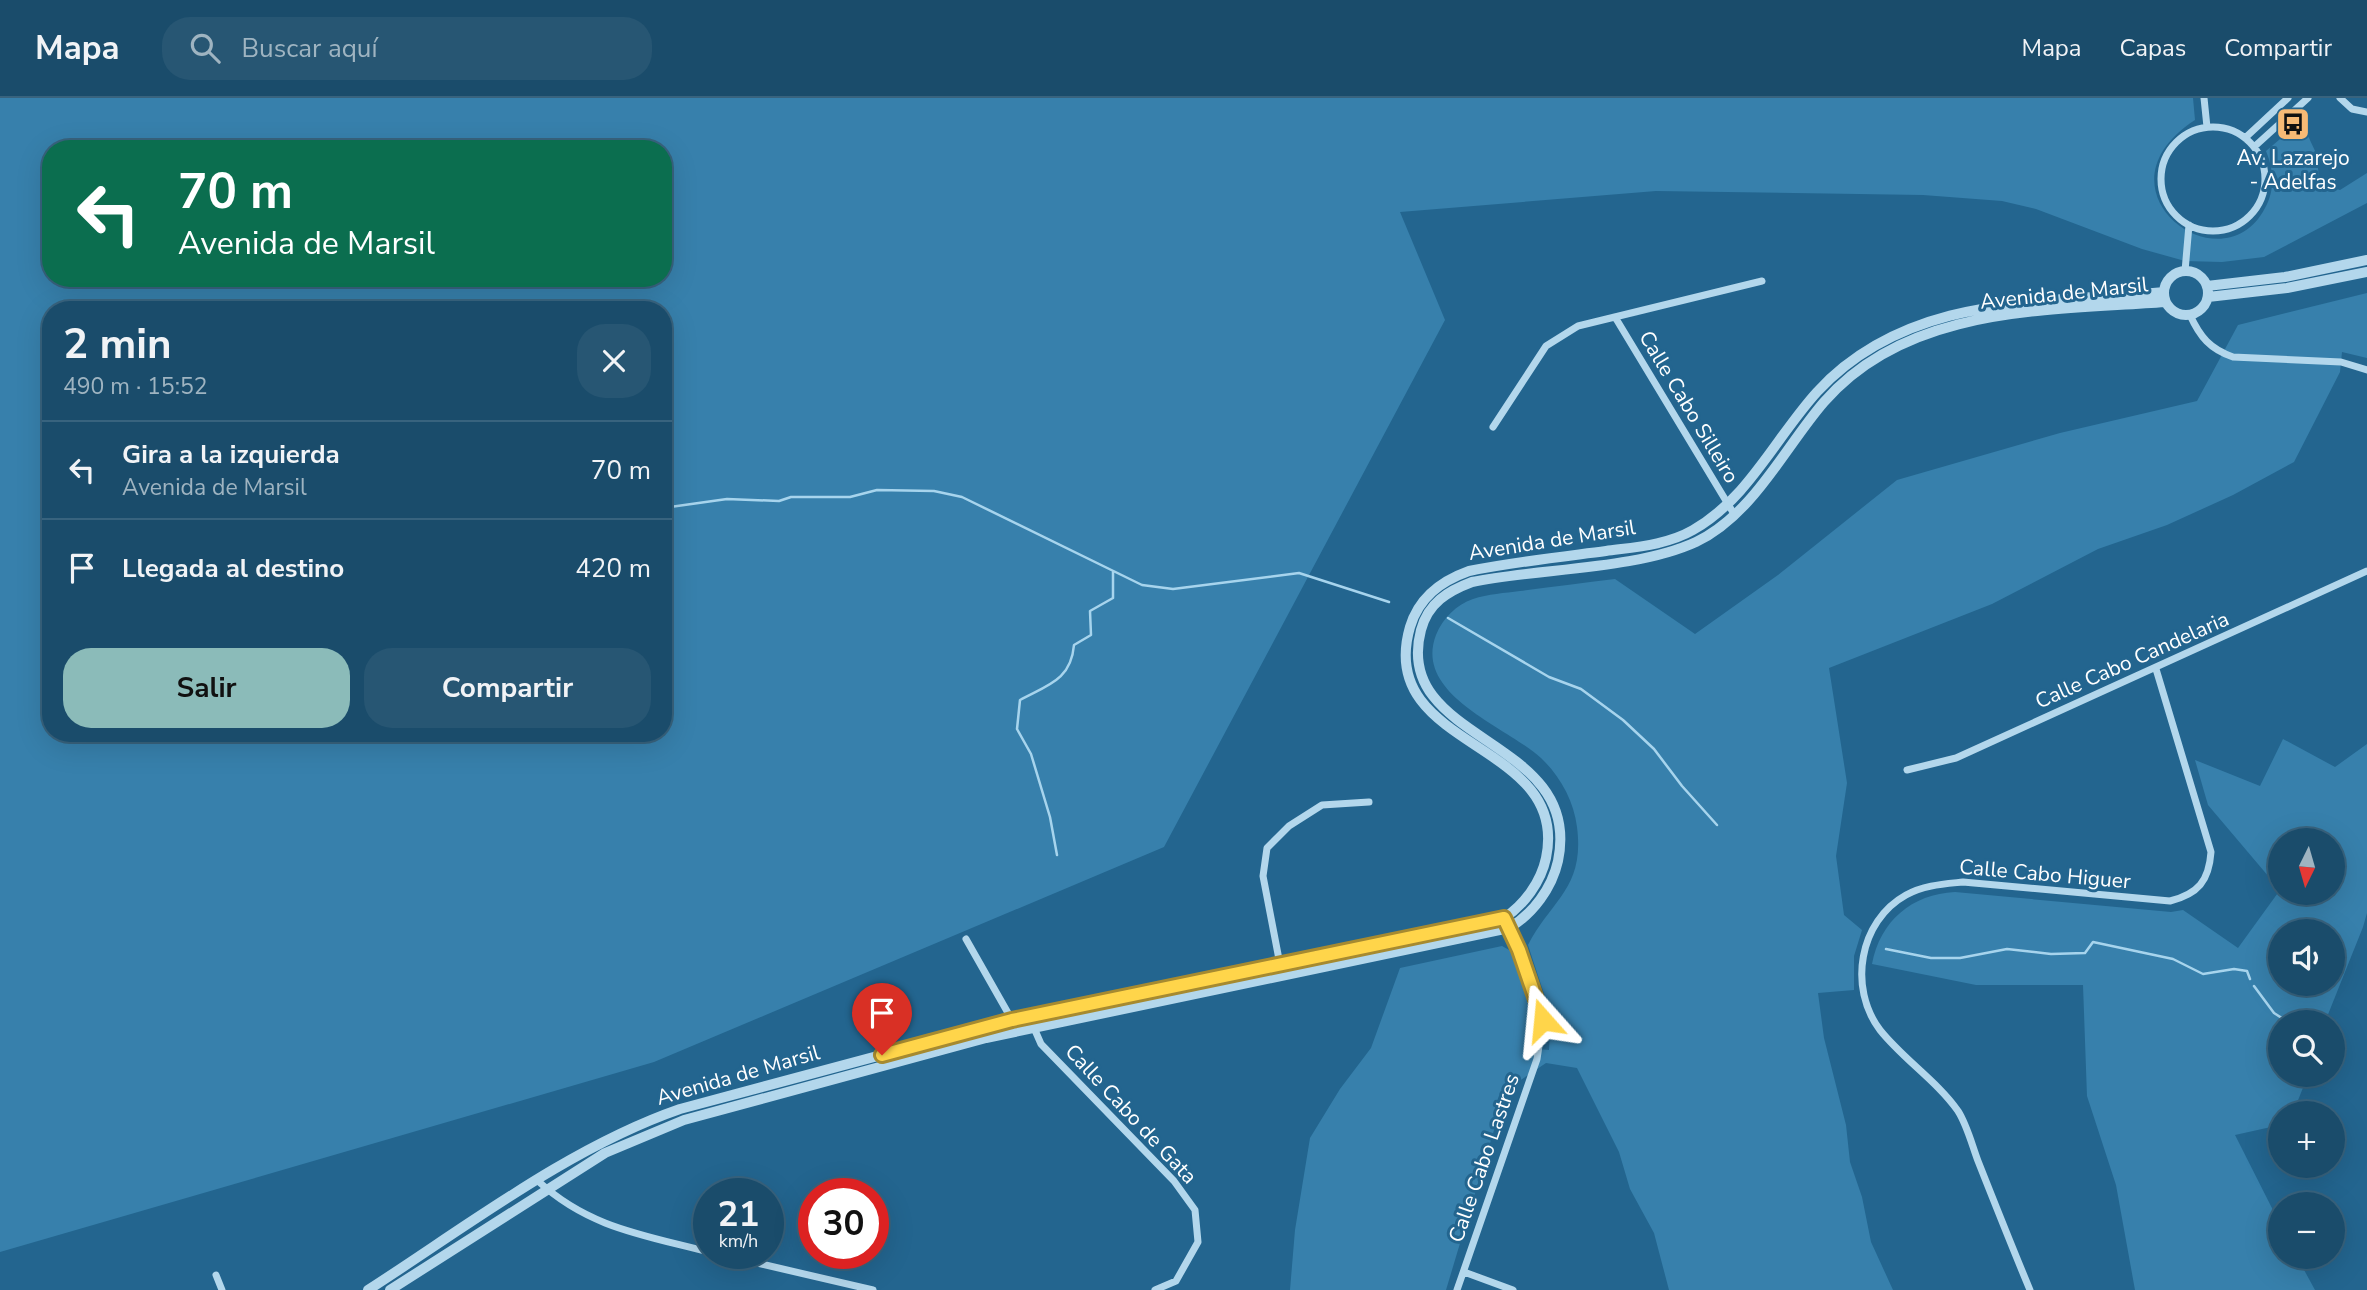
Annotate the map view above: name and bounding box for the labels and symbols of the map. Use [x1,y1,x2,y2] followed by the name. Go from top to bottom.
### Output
[2274,105,2312,143] bus stop icon: Av. Lazarejo - Adelfas
[2236,144,2350,196] place label: Av. Lazarejo - Adelfas
[1979,270,2150,316] street label: Avenida de Marsil
[1632,326,1746,488] street label: Calle Cabo Silleiro
[1467,513,1638,567] street label: Avenida de Marsil
[2031,605,2233,715] street label: Calle Cabo Candelaria
[2268,828,2345,905] north arrow
[1958,853,2132,895] street label: Calle Cabo Higuer
[852,983,912,1055] pin
[1506,983,1580,1057] position arrow
[653,1038,824,1112] street label: Avenida de Marsil
[1059,1038,1203,1190] street label: Calle Cabo de Gata
[1442,1070,1526,1246] street label: Calle Cabo Lastres
[798,1178,889,1269] speed limit sign: 30

